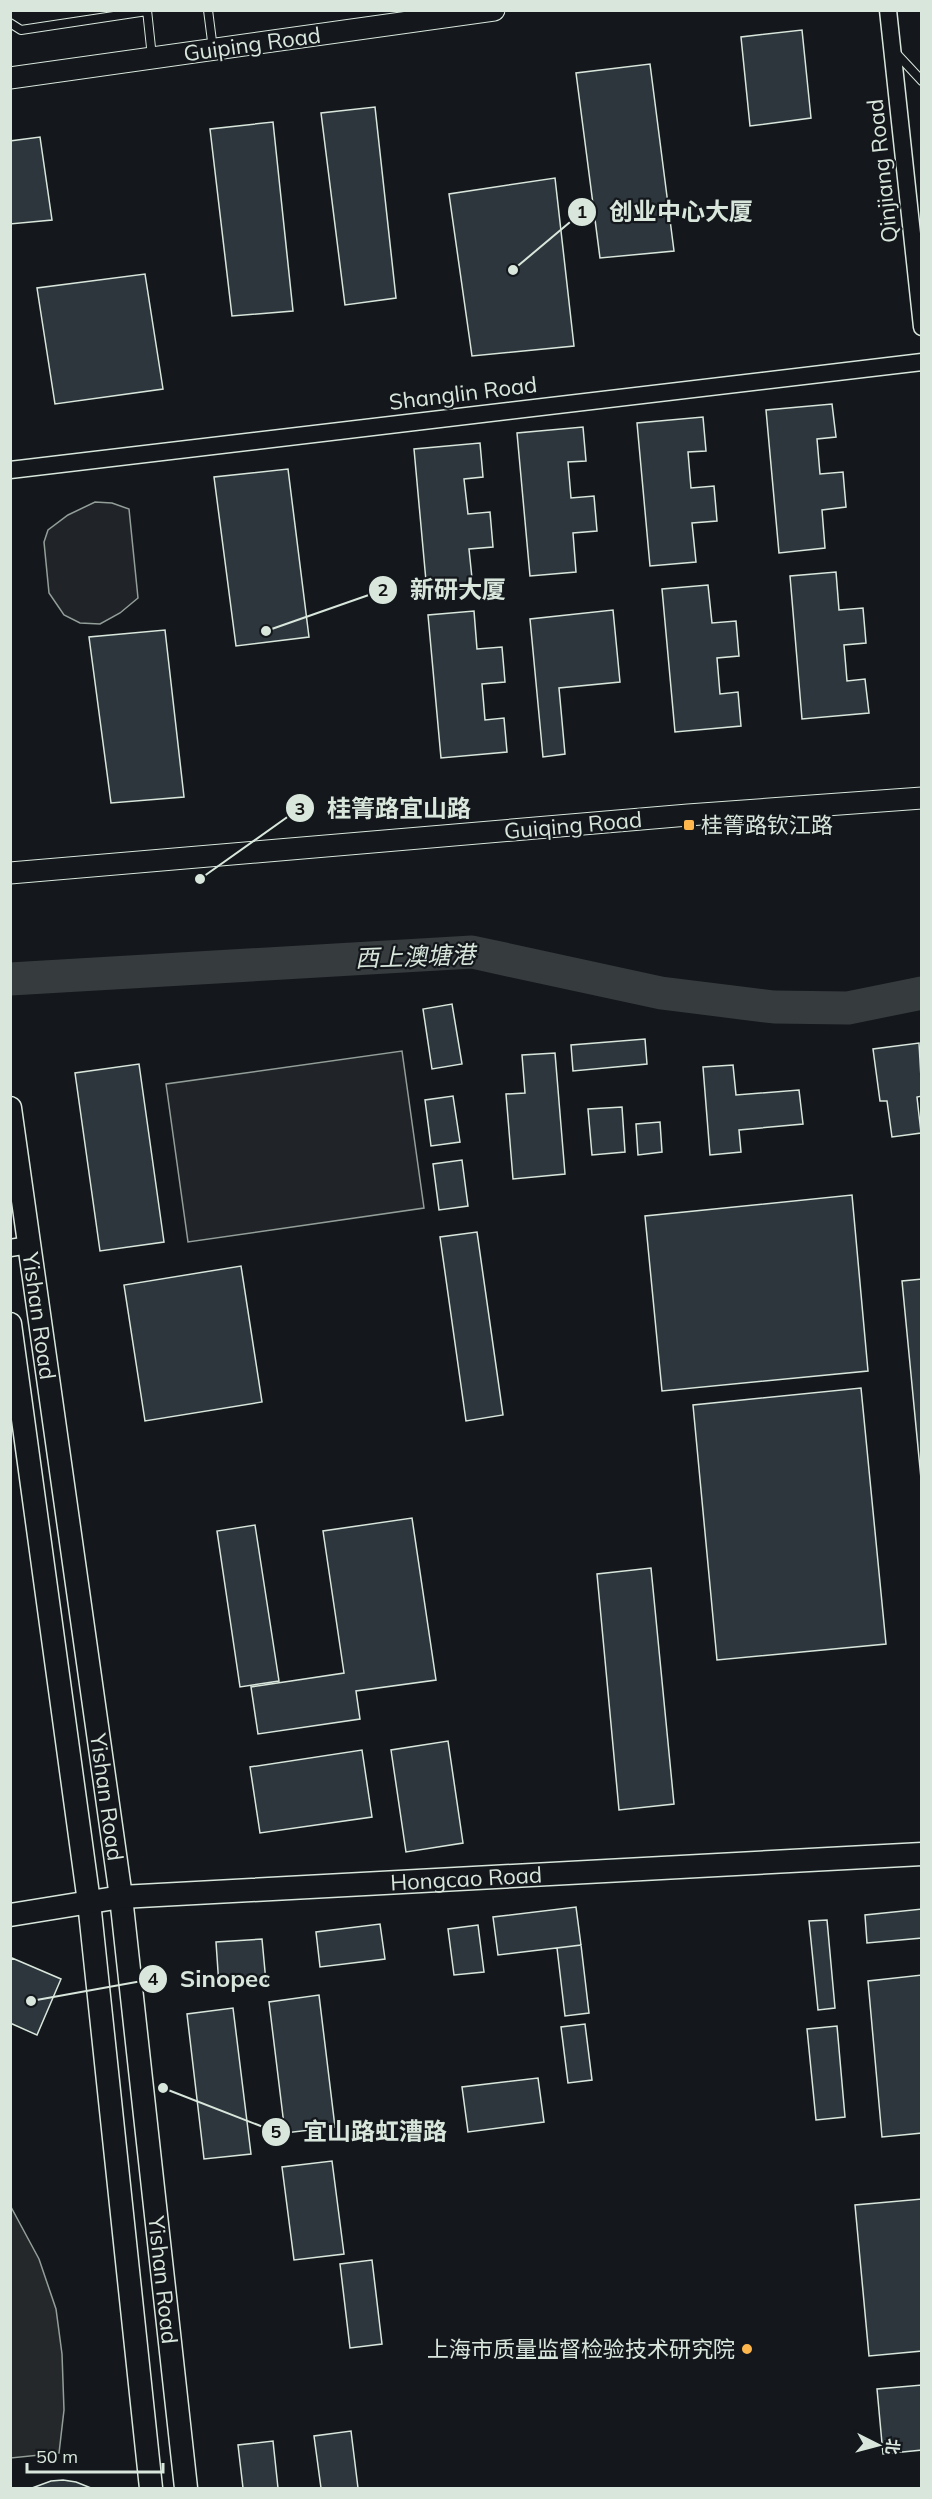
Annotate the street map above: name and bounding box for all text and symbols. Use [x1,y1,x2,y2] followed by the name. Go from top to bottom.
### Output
[182,21,322,67] street label: Guiping Road
[861,98,903,244] street label: Qinjiang Road
[567,191,765,233] callout: 创业中心大厦
[609,196,753,226] text: 创业中心大厦
[577,200,587,223] text: 1
[387,370,539,416] street label: Shanglin Road
[368,569,518,611] callout: 新研大厦
[410,574,506,604] text: 新研大厦
[378,578,388,601] text: 2
[285,787,483,829] callout: 桂箐路宜山路
[327,793,471,823] text: 桂箐路宜山路
[295,797,305,820] text: 3
[503,805,643,845] street label: Guiqing Road
[701,811,833,839] place label: 桂箐路钦江路
[682,818,696,832] marker: 桂箐路钦江路
[354,939,478,973] water label: 西上澳塘港
[16,1250,62,1381] street label: Yishan Road
[84,1731,130,1863] street label: Yishan Road
[389,1860,543,1897] street label: Hongcao Road
[138,1958,282,2000] callout: Sinopec
[180,1963,270,1993] text: Sinopec
[148,1967,159,1990] text: 4
[261,2111,459,2153] callout: 宜山路虹漕路
[303,2116,447,2146] text: 宜山路虹漕路
[271,2120,282,2143] text: 5
[142,2214,184,2345] street label: Yishan Road
[427,2335,735,2363] place label: 上海市质量监督检验技术研究院
[740,2342,754,2356] marker: 上海市质量监督检验技术研究院
[848,2415,908,2475] north arrow
[27,2436,164,2474] scale bar
[882,2438,904,2456] text: 北
[36,2445,78,2468] text: 50 m

